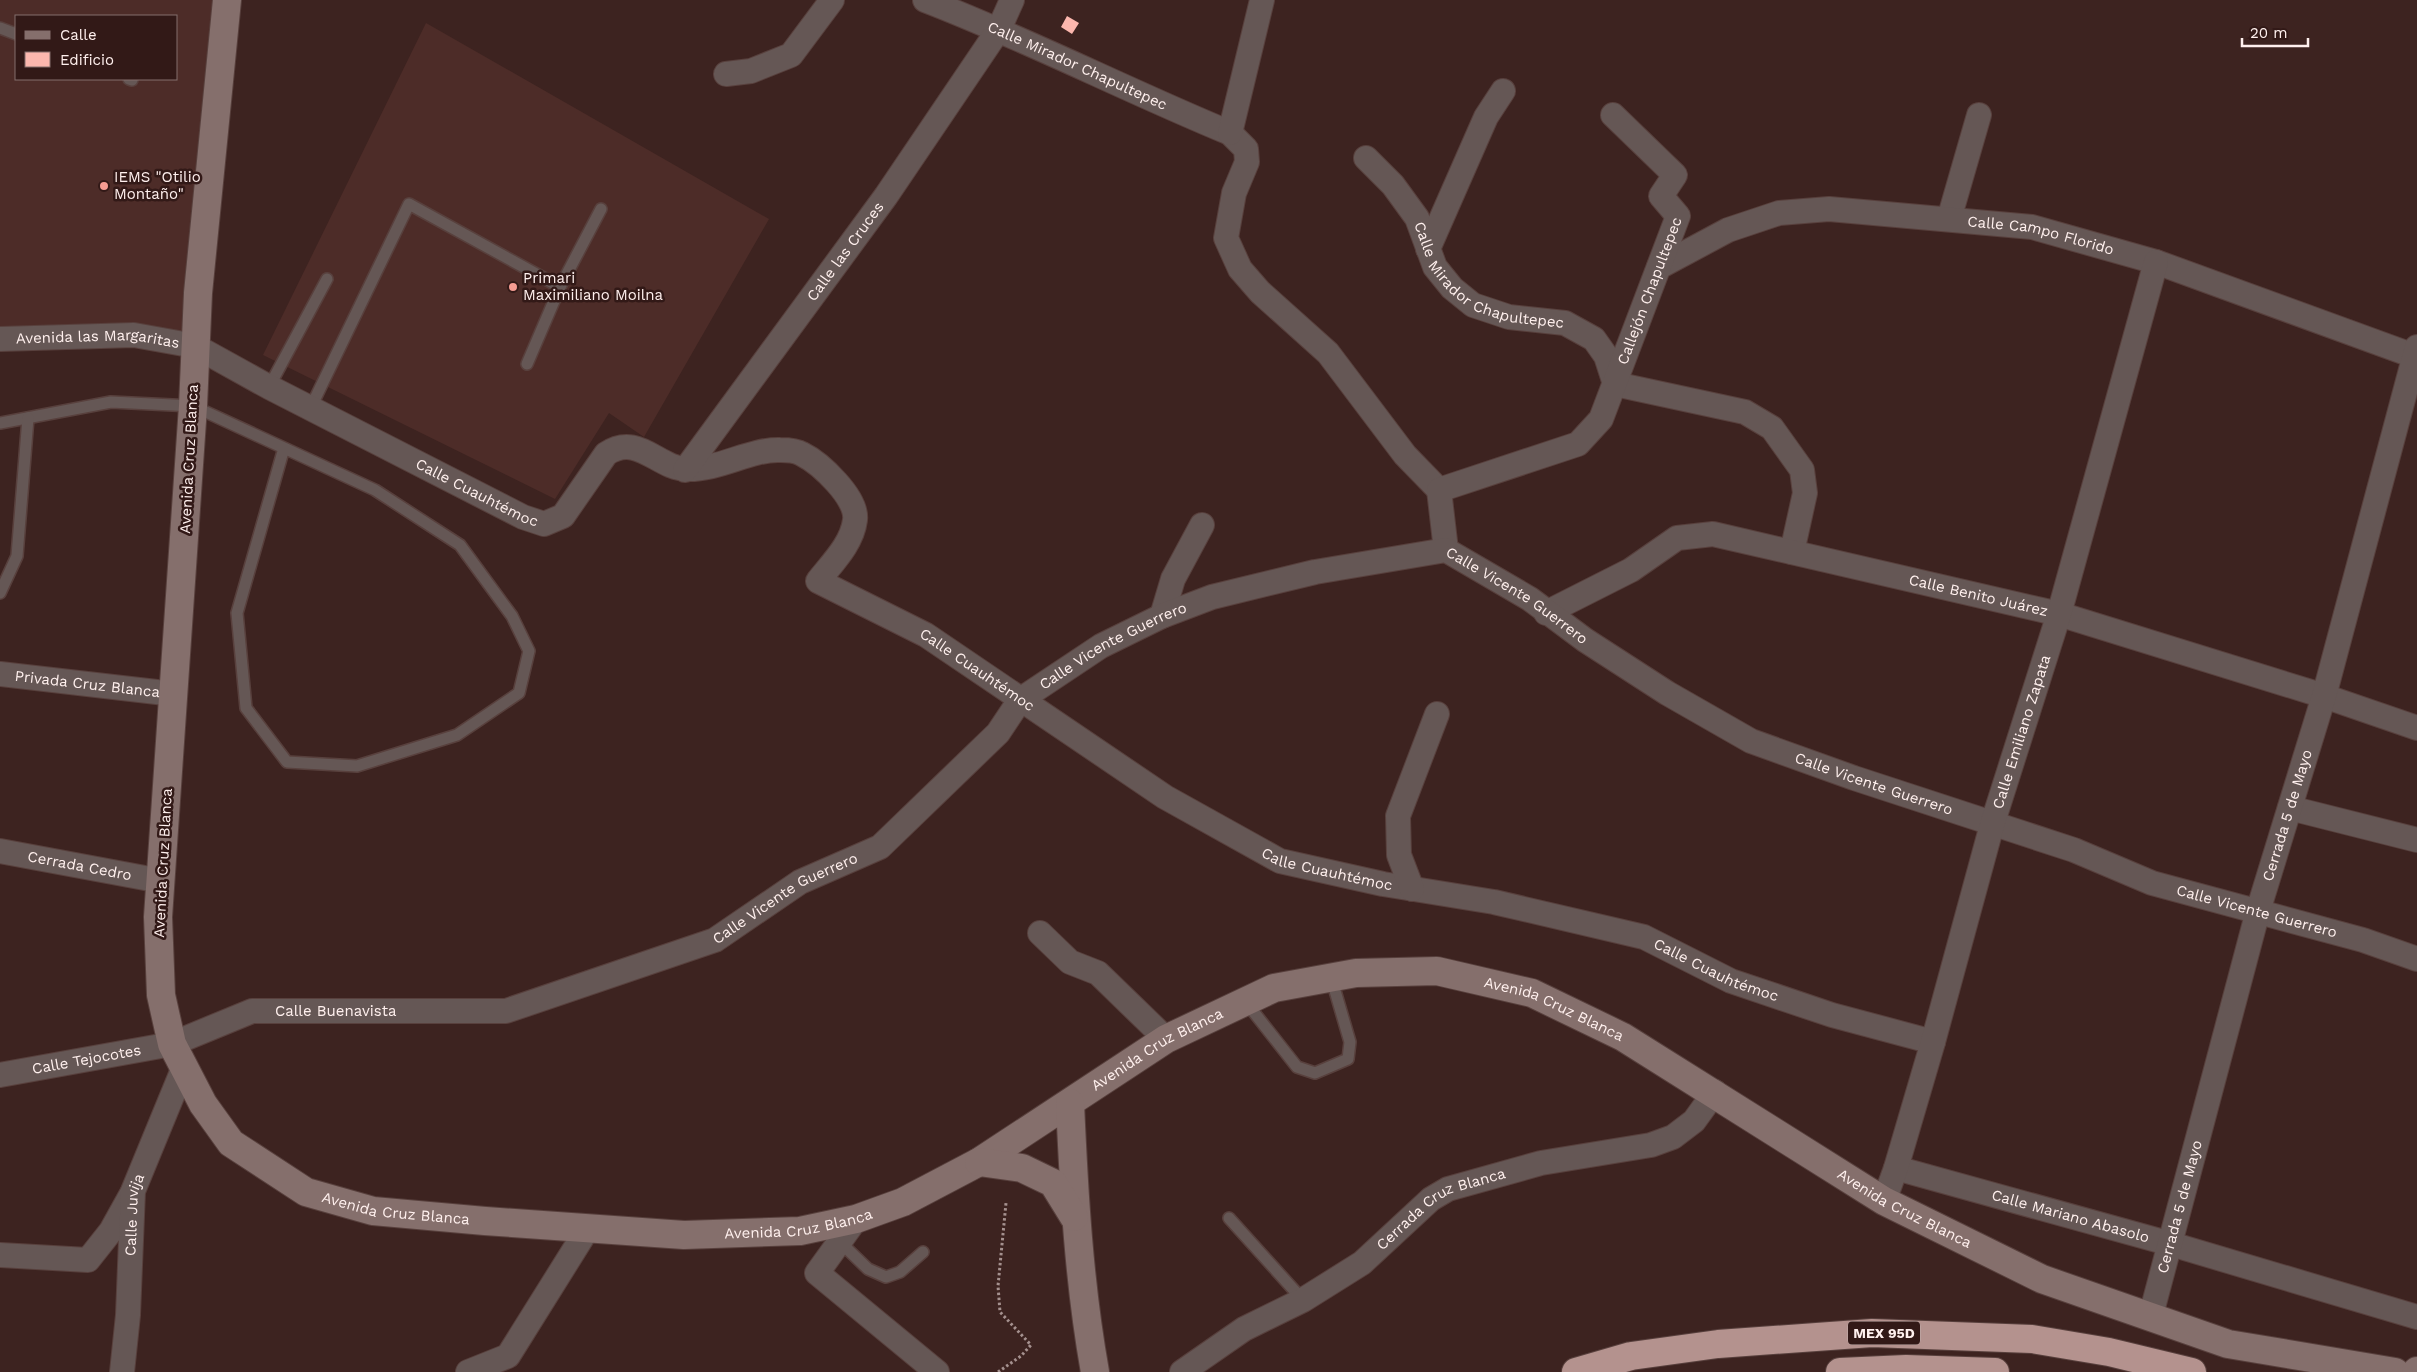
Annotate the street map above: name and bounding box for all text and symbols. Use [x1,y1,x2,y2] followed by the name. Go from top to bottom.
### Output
[15,15,178,80] legend
[2242,15,2308,47] scale bar
[985,18,1170,114] street label: Calle Mirador Chapultepec
[2250,24,2288,42] text: 20 m
[60,26,97,44] text: Calle
[60,51,114,69] text: Edificio
[114,168,201,203] place label: IEMS "Otilio Montaño"
[98,180,110,192] marker: IEMS "Otilio Montaño"
[803,198,888,305] street label: Calle las Cruces
[1967,212,2116,259] street label: Calle Campo Florido
[1613,214,1686,367] street label: Callejón Chapultepec
[1410,219,1565,332] street label: Calle Mirador Chapultepec
[523,269,664,304] place label: Primari Maximiliano Moilna
[507,281,519,293] marker: Primari Maximiliano Moilna
[16,326,181,352] street label: Avenida las Margaritas
[176,383,202,534] street label: Avenida Cruz Blanca
[413,455,541,530] street label: Calle Cuauhtémoc
[1443,543,1591,648] street label: Calle Vicente Guerrero
[1907,571,2050,620] street label: Calle Benito Juárez
[1036,599,1189,694] street label: Calle Vicente Guerrero
[917,624,1038,715] street label: Calle Cuauhtémoc
[1989,652,2055,811] street label: Calle Emiliano Zapata
[14,667,161,701] street label: Privada Cruz Blanca
[2259,747,2316,883] street label: Cerrada 5 de Mayo
[1792,749,1955,819] street label: Calle Vicente Guerrero
[150,787,176,938] street label: Avenida Cruz Blanca
[1258,843,1394,894] street label: Calle Cuauhtémoc
[26,847,133,884] street label: Cerrada Cedro
[709,849,860,948] street label: Calle Vicente Guerrero
[2174,881,2339,942] street label: Calle Vicente Guerrero
[1651,934,1781,1005] street label: Calle Cuauhtémoc
[1482,973,1627,1045] street label: Avenida Cruz Blanca
[275,1002,397,1020] street label: Calle Buenavista
[1088,1004,1226,1095] street label: Avenida Cruz Blanca
[31,1041,143,1078] street label: Calle Tejocotes
[2153,1138,2206,1275] street label: Cerrada 5 de Mayo
[1373,1164,1508,1254] street label: Cerrada Cruz Blanca
[1834,1165,1975,1252] street label: Avenida Cruz Blanca
[121,1170,148,1256] street label: Calle Juvija
[1990,1186,2151,1247] street label: Calle Mariano Abasolo
[320,1188,471,1229] street label: Avenida Cruz Blanca
[724,1205,875,1243] street label: Avenida Cruz Blanca
[1848,1322,1920,1345] road number: MEX 95D

